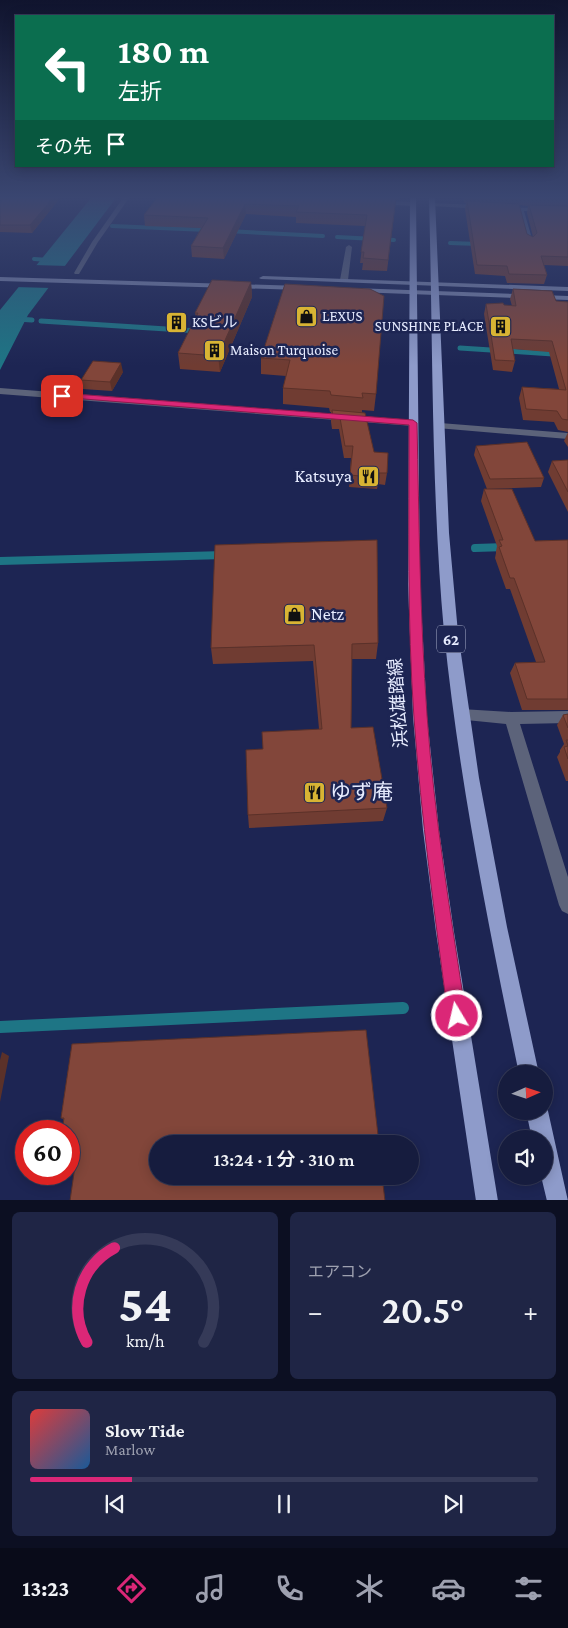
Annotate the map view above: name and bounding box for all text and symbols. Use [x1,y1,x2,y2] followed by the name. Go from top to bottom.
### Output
[118,32,209,71] text: 180 m
[35,35,100,100] icon: left
[118,79,162,104] text: 左折
[102,130,130,158] icon: arrive
[35,136,92,157] text: その先
[294,304,318,328] shop icon: LEXUS
[322,308,363,324] place label: LEXUS
[164,310,188,334] building icon: KSビル
[192,314,238,330] place label: KSビル
[488,314,512,338] building icon: SUNSHINE PLACE
[375,318,484,334] place label: SUNSHINE PLACE
[202,338,226,362] building icon: Maison Turquoise
[230,342,338,359] place label: Maison Turquoise
[41,375,83,417] pin
[48,382,76,410] icon: arrive
[356,464,380,488] restaurant icon: Katsuya
[295,466,352,486] place label: Katsuya
[283,602,307,626] shop icon: Netz
[311,604,345,624] place label: Netz
[437,626,465,652] road number: 62
[385,657,411,749] street label: 浜松雄踏線
[302,780,326,804] restaurant icon: ゆず庵
[330,780,393,804] place label: ゆず庵
[430,989,482,1041] position arrow
[498,1065,552,1120] north arrow
[498,1065,553,1185] map controls
[15,1120,80,1185] speed limit sign: 60
[498,1130,553,1185] button: sound
[213,1149,355,1170] text: 13:24 · 1 分 · 310 m
[308,1263,372,1280] text: エアコン
[118,1274,172,1332] text: 54
[382,1289,464,1331] text: 20.5°
[308,1296,323,1327] text: −
[523,1296,538,1327] text: +
[126,1331,165,1351] text: km/h
[105,1420,185,1441] text: Slow Tide
[105,1441,155,1458] text: Marlow
[101,1490,129,1518] icon: previous
[270,1490,298,1518] icon: pause
[439,1490,467,1518] icon: next
[114,1571,149,1606] icon: directions
[193,1571,228,1606] icon: music
[272,1571,307,1606] icon: phone
[352,1571,387,1606] icon: climate
[431,1571,466,1606] icon: car
[511,1571,546,1606] icon: filters
[22,1576,69,1601] text: 13:23

